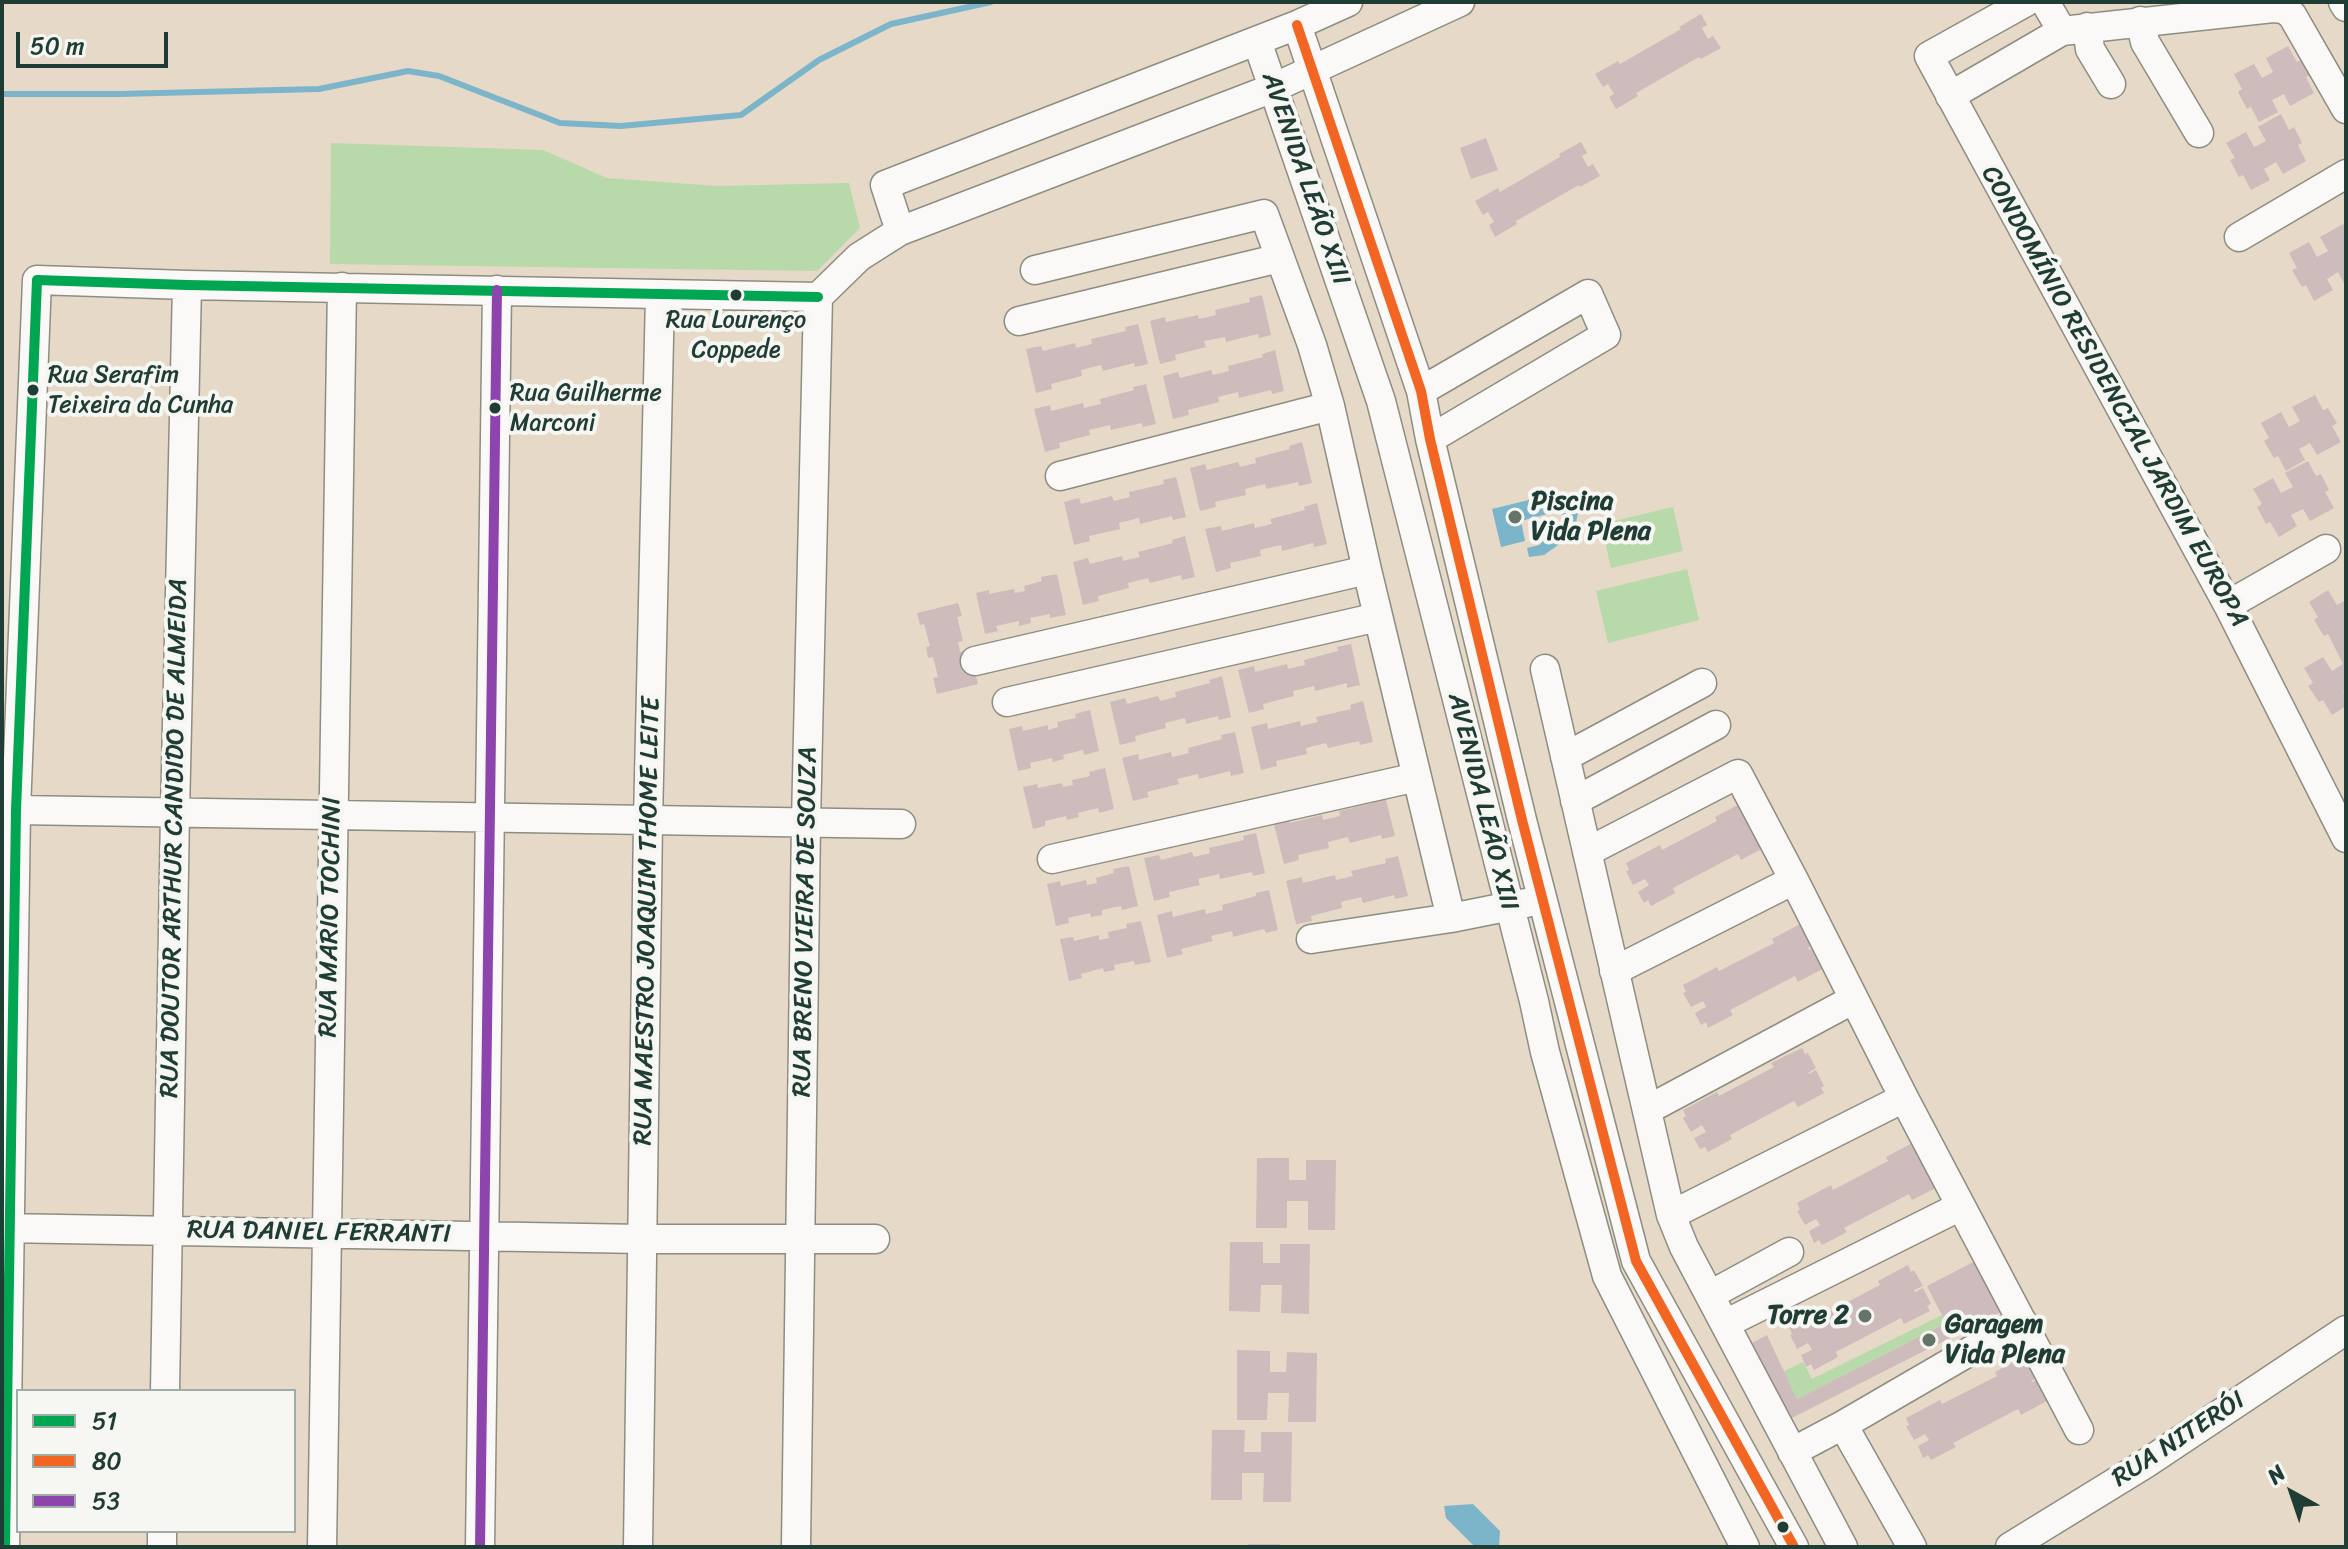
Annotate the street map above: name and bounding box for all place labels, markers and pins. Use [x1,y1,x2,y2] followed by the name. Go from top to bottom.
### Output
[728,287,744,303] marker: Rua Lourenço Coppede
[666,307,806,363] place label: Rua Lourenço Coppede
[48,362,233,418] place label: Rua Serafim Teixeira da Cunha
[510,380,662,436] place label: Rua Guilherme Marconi
[25,382,41,398] marker: Rua Serafim Teixeira da Cunha
[487,400,503,416] marker: Rua Guilherme Marconi
[1531,486,1651,548] place label: Piscina Vida Plena
[1506,508,1524,526] marker: Piscina Vida Plena
[1767,1300,1849,1332] place label: Torre 2
[1856,1307,1874,1325] marker: Torre 2
[1945,1309,2065,1370] place label: Garagem Vida Plena
[1920,1331,1938,1349] marker: Garagem Vida Plena
[1775,1519,1791,1535] unlabelled marker

